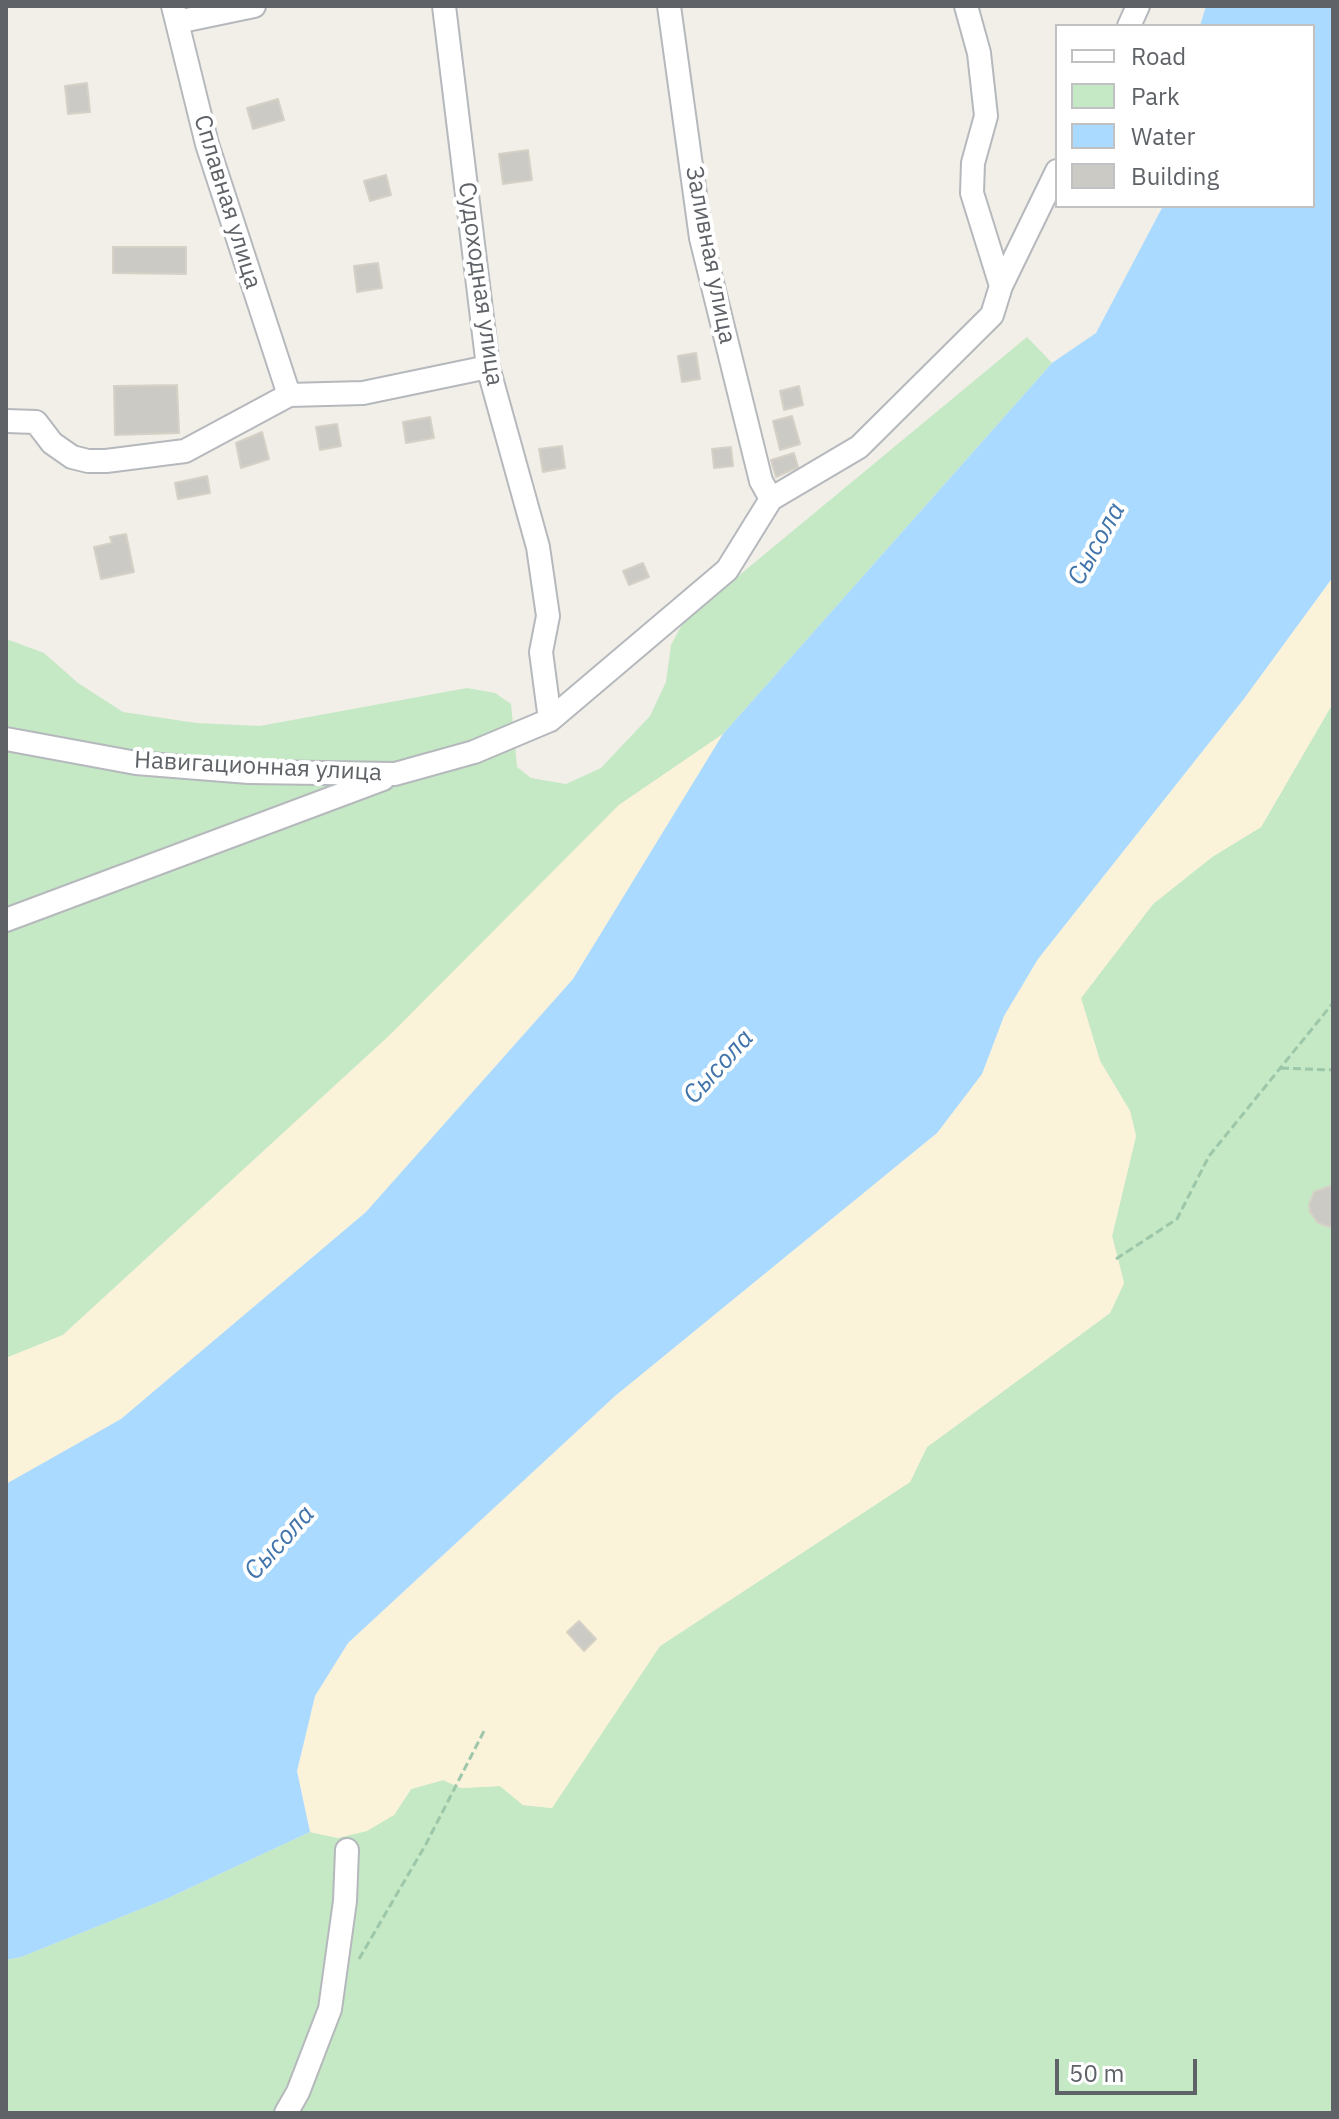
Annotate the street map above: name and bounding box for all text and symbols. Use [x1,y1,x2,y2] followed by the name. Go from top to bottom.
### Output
[1055,24,1315,208] legend
[1131,40,1186,72] text: Road
[1131,80,1180,112] text: Park
[187,112,267,292] street label: Сплавная улица
[1131,120,1195,152] text: Water
[1131,160,1219,192] text: Building
[679,164,741,346] street label: Заливная улица
[451,180,509,388] street label: Судоходная улица
[1062,497,1132,591] water label: Сысола
[133,746,383,788] street label: Навигационная улица
[677,1023,761,1111] water label: Сысола
[238,1499,322,1587] water label: Сысола
[1059,2043,1201,2093] scale bar
[1069,2057,1124,2089] text: 50 m

